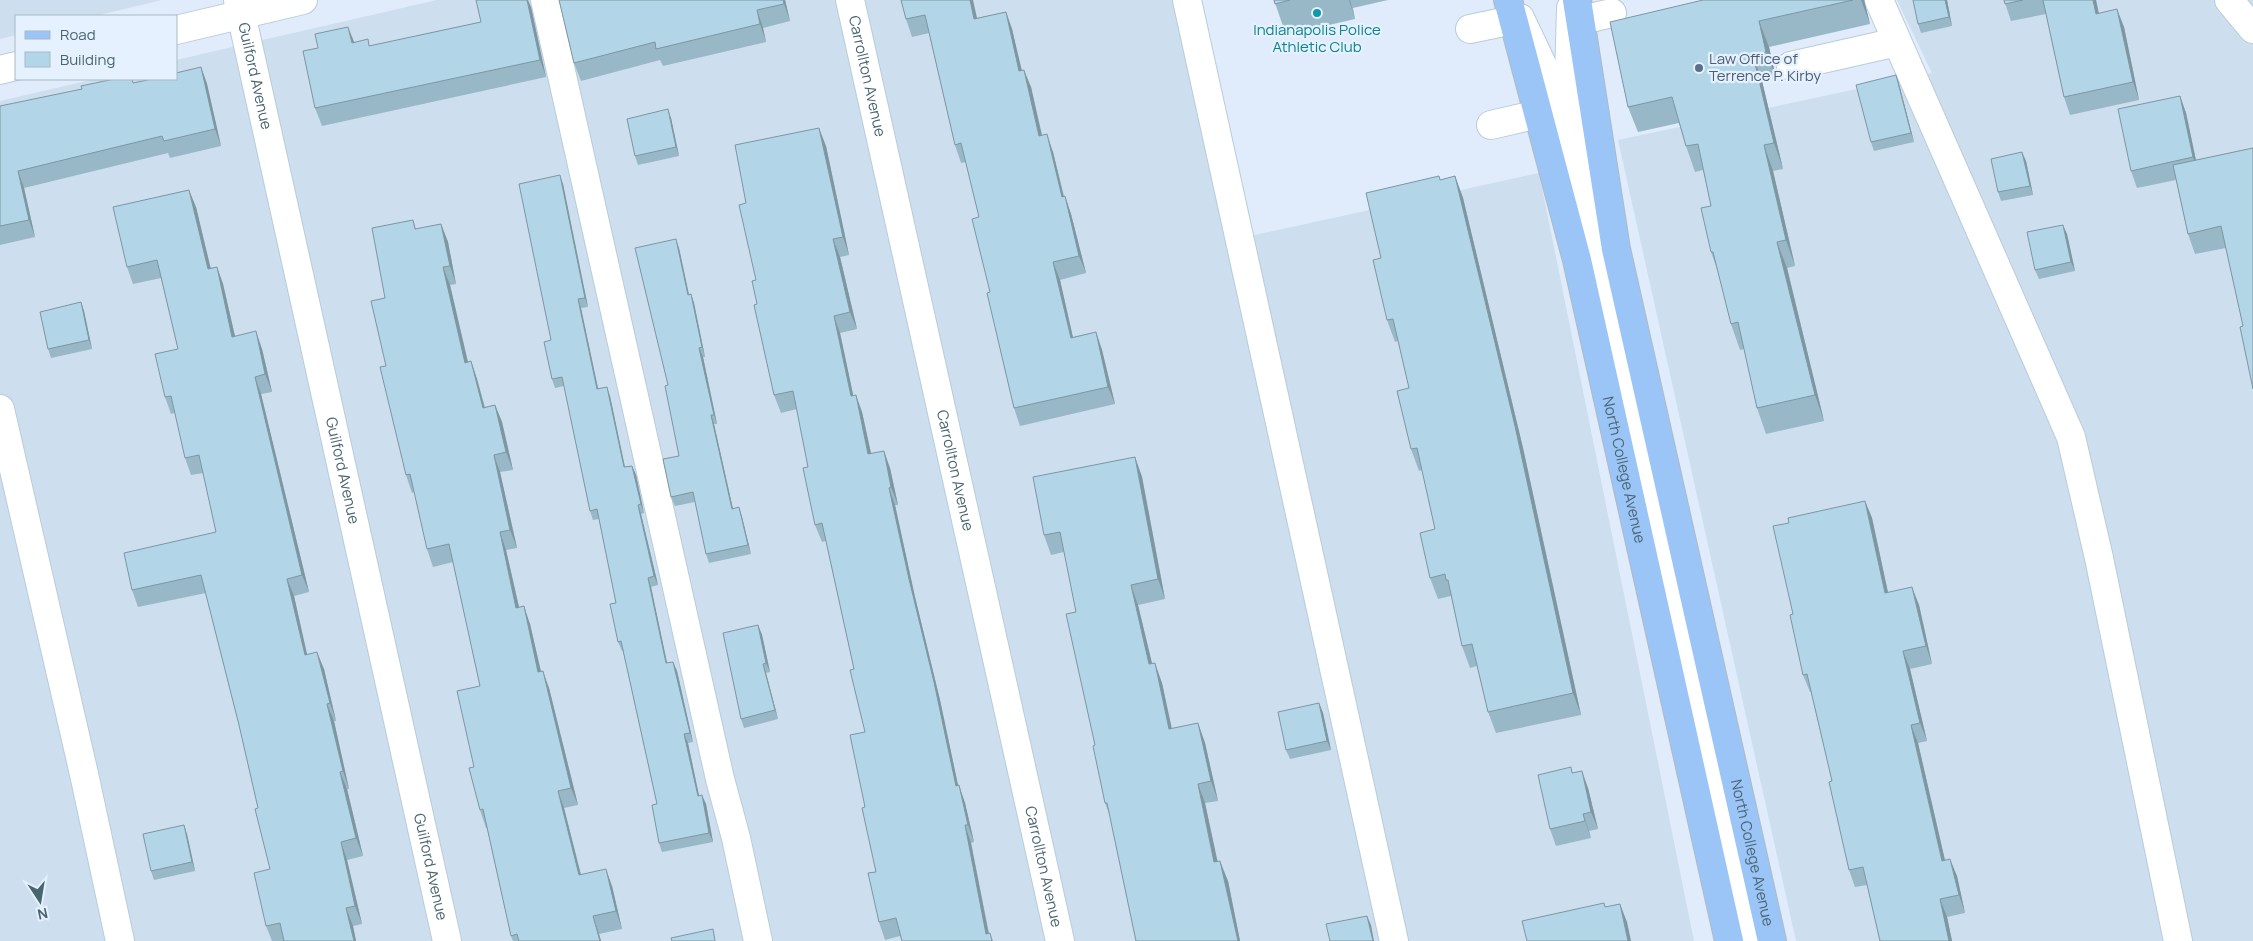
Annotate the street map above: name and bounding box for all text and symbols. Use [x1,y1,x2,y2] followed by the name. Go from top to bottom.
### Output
[1311,7,1323,19] marker: Indianapolis Police Athletic Club
[844,13,891,139] street label: Carrollton Avenue
[15,15,178,80] legend
[1253,19,1381,57] place label: Indianapolis Police Athletic Club
[233,21,278,132] street label: Guilford Avenue
[60,24,96,45] text: Road
[1709,48,1821,86] place label: Law Office of Terrence P. Kirby
[60,49,115,70] text: Building
[1693,62,1705,74] marker: Law Office of Terrence P. Kirby
[1598,394,1651,545] street label: North College Avenue
[932,408,979,533] street label: Carrollton Avenue
[321,415,365,526] street label: Guilford Avenue
[1726,777,1779,928] street label: North College Avenue
[1020,804,1068,929] street label: Carrollton Avenue
[409,811,453,922] street label: Guilford Avenue
[15,876,65,926] north arrow
[36,904,50,925] text: N

